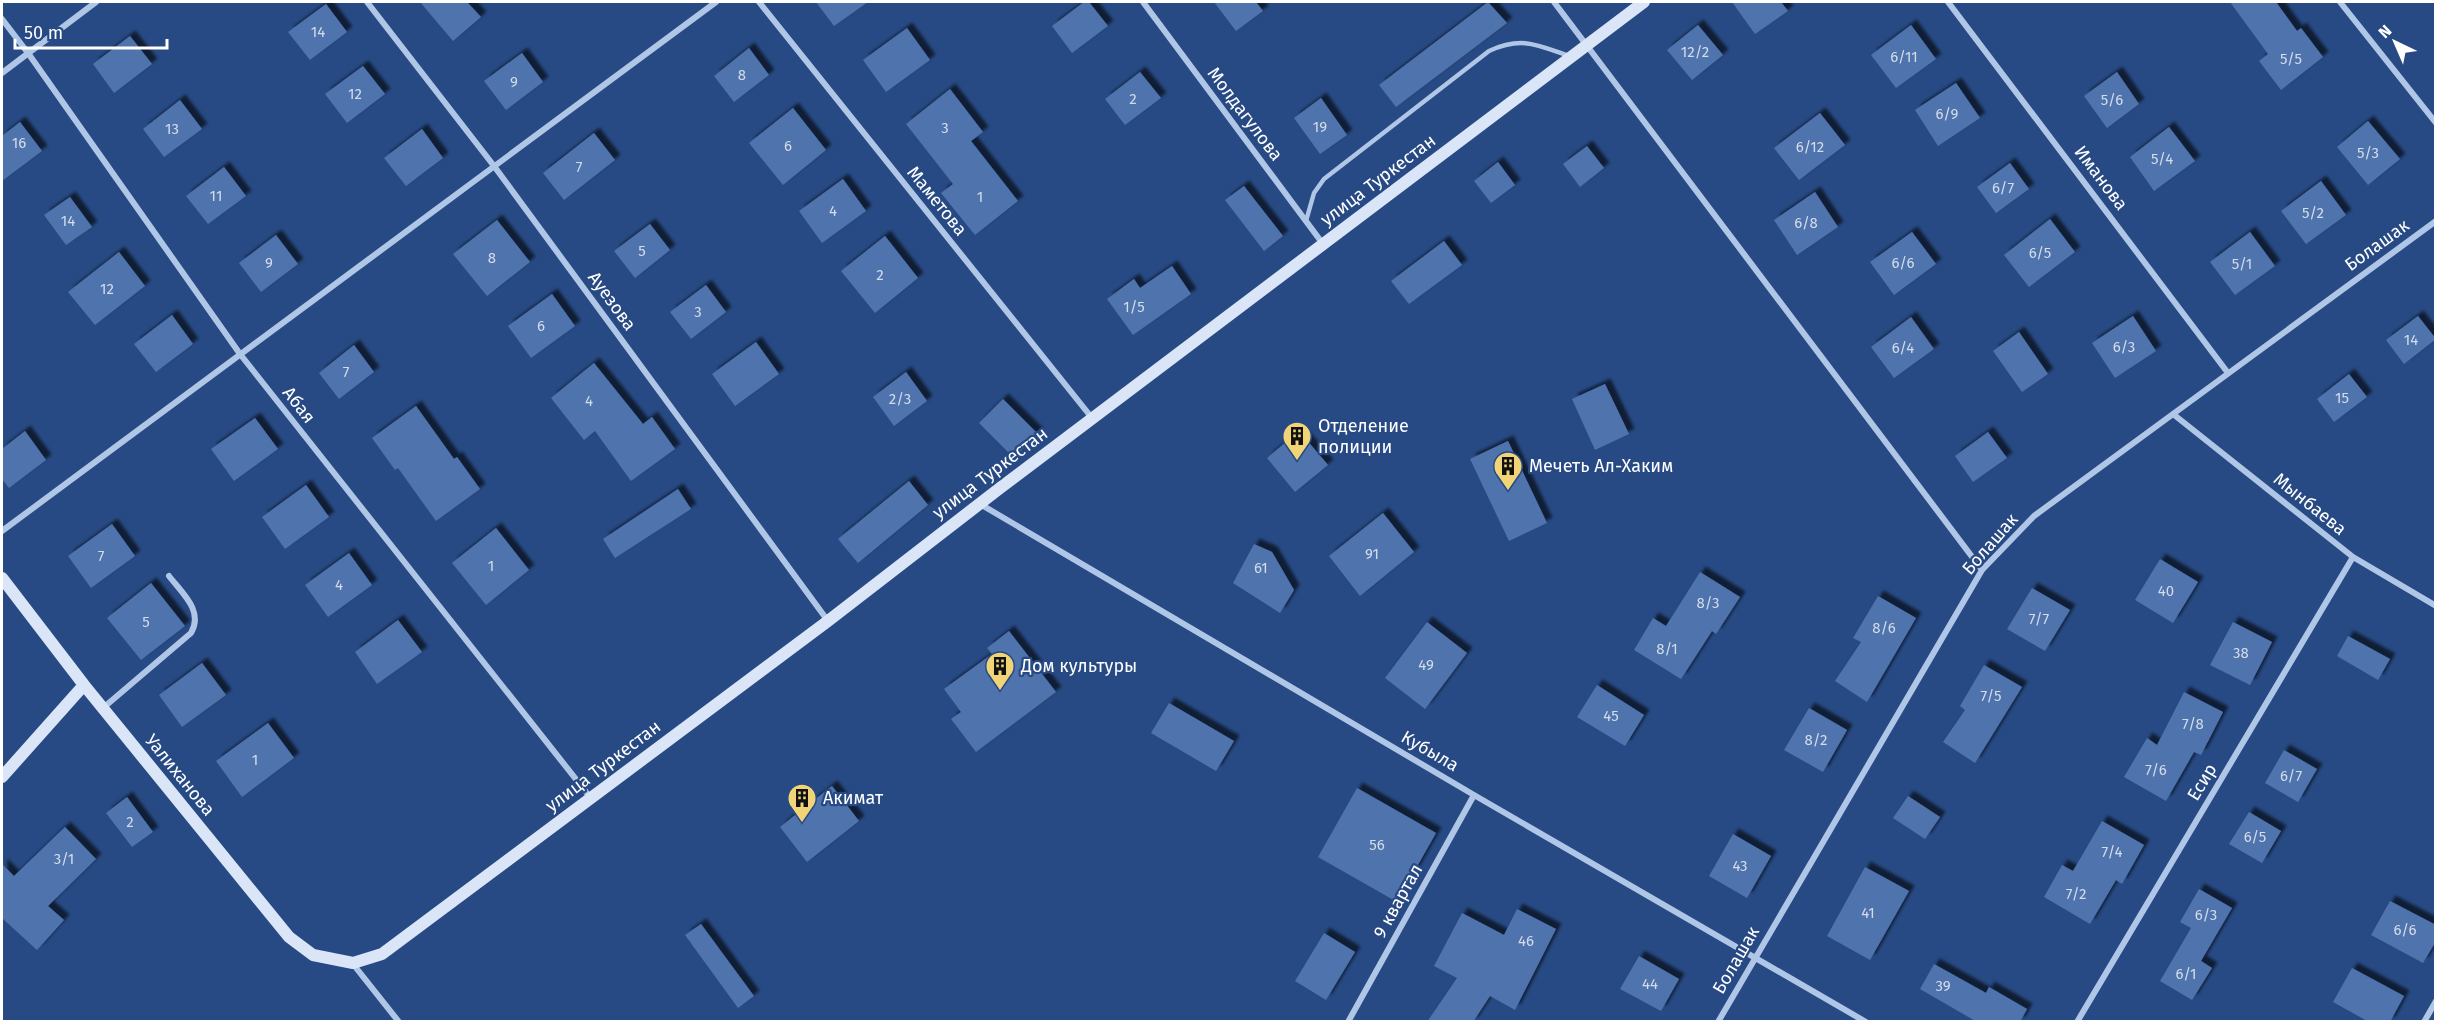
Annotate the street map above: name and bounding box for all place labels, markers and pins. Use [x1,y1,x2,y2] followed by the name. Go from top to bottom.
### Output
[1318,415,1409,458] place label: Отделение полиции
[1281,420,1313,462] building icon: Отделение полиции
[1492,450,1524,492] building icon: Мечеть Ал-Хаким
[1529,455,1673,477] place label: Мечеть Ал-Хаким
[984,650,1016,692] building icon: Дом культуры
[1020,655,1137,677] place label: Дом культуры
[786,782,818,824] building icon: Акимат
[823,787,884,809] place label: Акимат

